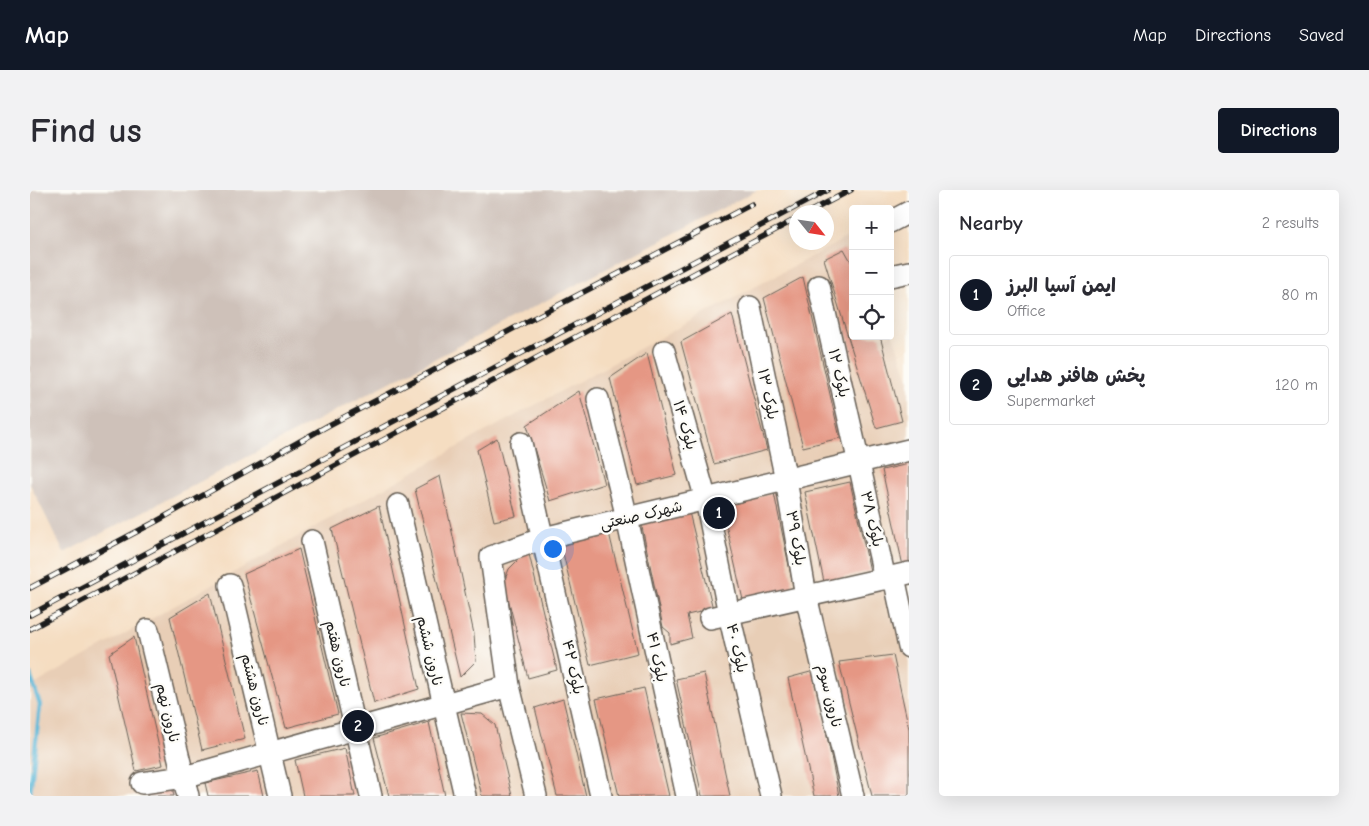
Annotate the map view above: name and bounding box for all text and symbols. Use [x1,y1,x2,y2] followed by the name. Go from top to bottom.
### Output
[25,21,69,49] text: Map
[1133,25,1167,46] text: Map
[1195,25,1271,46] text: Directions
[1299,25,1344,46] text: Saved
[1218,108,1339,153] button: Directions
[30,110,142,151] text: Find us
[789,205,834,250] north arrow
[849,205,894,340] map controls
[849,205,894,250] button: +
[959,211,1023,235] text: Nearby
[1262,214,1319,232] text: 2 results
[849,250,894,295] button: −
[1007,275,1116,297] text: ایمن آسیا البرز
[973,286,979,304] text: 1
[1281,286,1318,304] text: 80 m
[849,295,894,340] button: locate
[1007,302,1046,320] text: Office
[824,347,853,399] street label: بلوک ۱۲
[1007,365,1145,387] text: پخش هافنر هدایی
[753,367,782,421] street label: بلوک ۱۳
[972,376,980,394] text: 2
[1275,376,1318,394] text: 120 m
[1007,392,1095,410] text: Supermarket
[668,398,701,452] street label: بلوک ۱۴
[856,489,887,549] street label: بلوک ۳۸
[703,494,735,532] pin: 1
[598,497,684,534] street label: شهرک صنعتی
[781,509,810,567] street label: بلوک ۳۹
[540,536,566,562] your location
[410,614,447,689] street label: نارون ششم
[319,618,354,690] street label: نارون هفتم
[722,622,751,675] street label: بلوک ۴۰
[642,630,671,684] street label: بلوک ۴۱
[557,638,588,696] street label: بلوک ۴۲
[234,652,273,729] street label: نارون هشتم
[811,662,846,730] street label: نارون سوم
[149,681,184,745] street label: نارون نهم
[342,707,374,745] pin: 2

